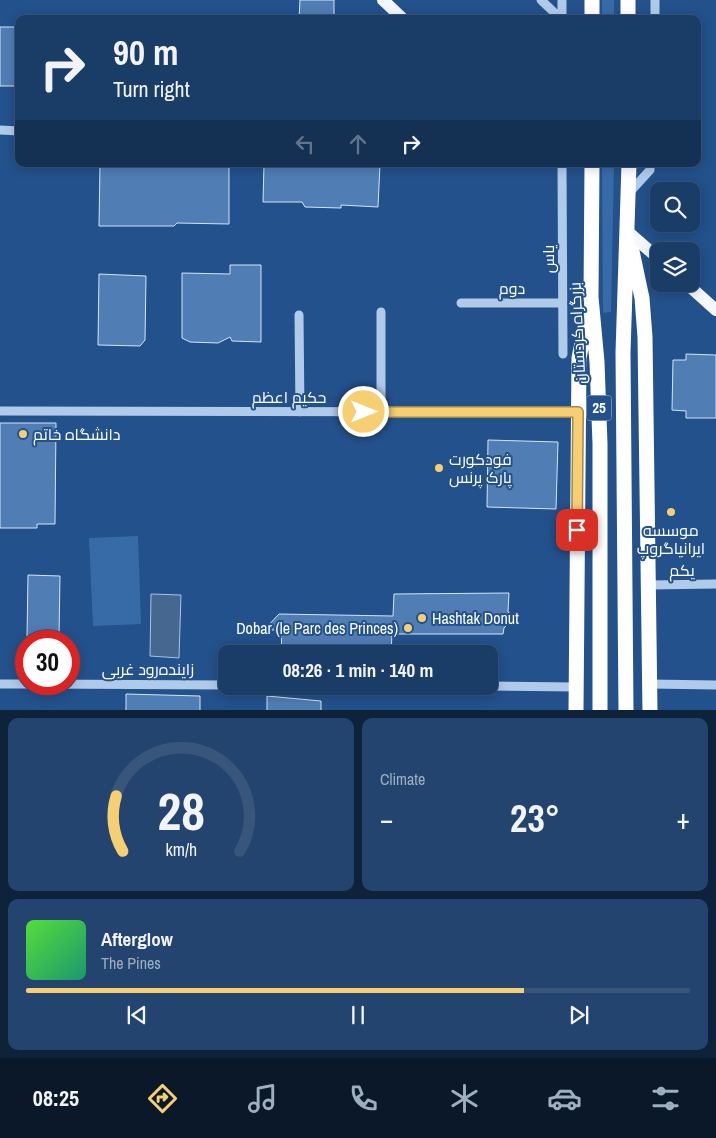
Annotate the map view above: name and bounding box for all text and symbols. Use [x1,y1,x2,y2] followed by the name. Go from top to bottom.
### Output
[113,29,178,76] text: 90 m
[30,35,95,100] icon: right
[113,74,190,104] text: Turn right
[291,130,319,158] icon: left
[344,130,372,158] icon: ahead
[397,130,425,158] icon: right
[650,182,700,292] map controls
[650,182,700,232] button: search
[650,242,700,292] button: layers
[537,244,559,273] street label: یاس
[499,277,525,300] street label: دوم
[563,281,591,385] street label: بزرگراه کردستان
[337,385,389,437] position arrow
[252,386,326,409] street label: حکیم اعظم
[586,396,612,420] road number: 25
[33,423,121,446] place label: دانشگاه خاتم
[17,428,29,440] marker: دانشگاه خاتم
[449,448,512,489] place label: فودکورت پارک پرنس
[433,462,445,474] marker: فودکورت پارک پرنس
[665,506,677,518] marker: موسسه ایرانیاگروپ
[556,509,598,551] pin
[563,516,591,544] icon: arrive
[637,519,705,560] place label: موسسه ایرانیاگروپ
[669,559,695,582] street label: یکم
[432,607,519,629] place label: Hashtak Donut
[416,612,428,624] marker: Hashtak Donut
[236,617,398,639] place label: Dobar (le Parc des Princes)
[402,622,414,634] marker: Dobar (le Parc des Princes)
[15,630,80,695] speed limit sign: 30
[283,657,433,683] text: 08:26 · 1 min · 140 m
[102,658,194,680] street label: زاینده‌رود غربی
[380,768,425,790] text: Climate
[157,776,205,846] text: 28
[510,793,560,844] text: 23°
[380,800,393,838] text: −
[677,800,690,838] text: +
[165,838,197,862] text: km/h
[101,926,173,952] text: Afterglow
[101,952,161,974] text: The Pines
[123,1001,151,1029] icon: previous
[344,1001,372,1029] icon: pause
[565,1001,593,1029] icon: next
[145,1081,180,1116] icon: directions
[245,1081,280,1116] icon: music
[346,1081,381,1116] icon: phone
[447,1081,482,1116] icon: climate
[547,1081,582,1116] icon: car
[648,1081,683,1116] icon: filters
[33,1083,79,1113] text: 08:25

